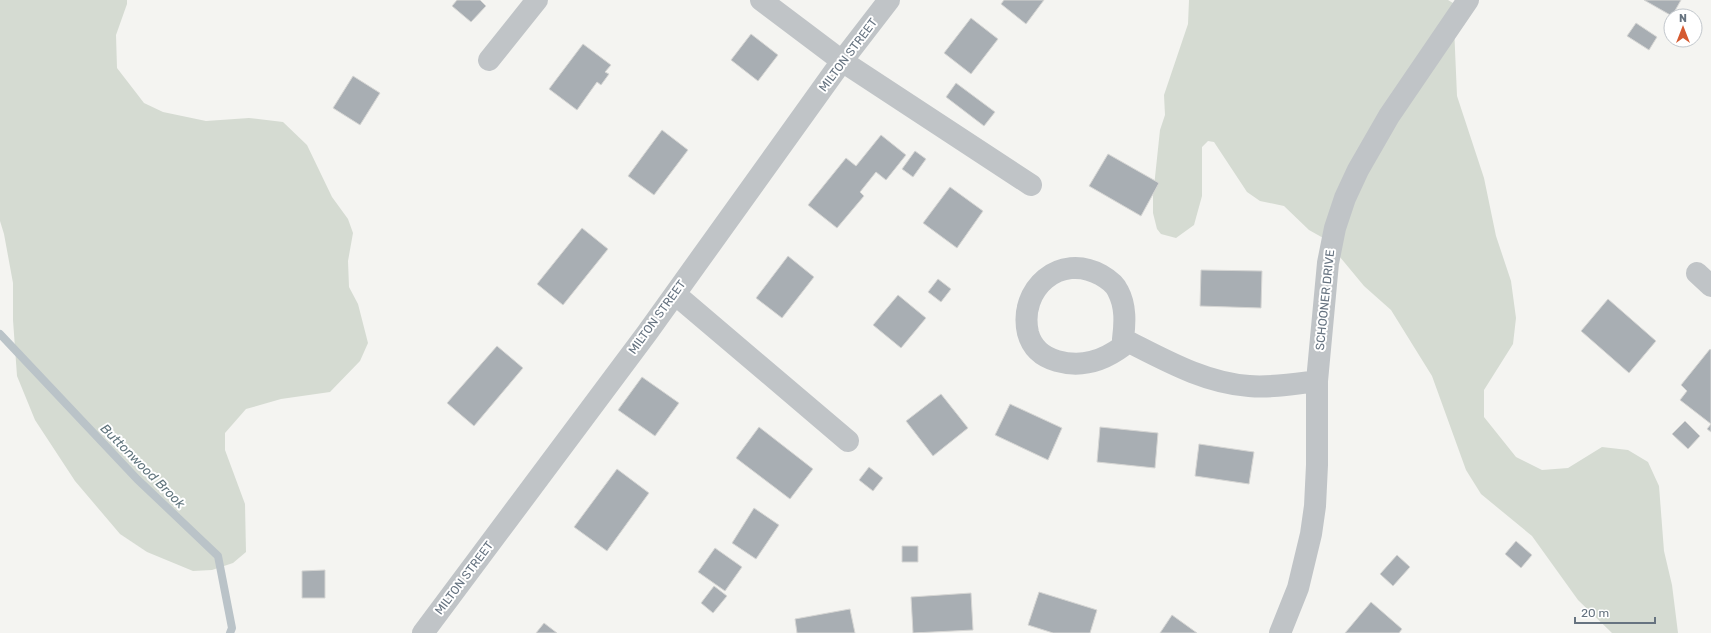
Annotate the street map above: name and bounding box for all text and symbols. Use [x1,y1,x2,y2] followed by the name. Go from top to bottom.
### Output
[1663,8,1703,48] north arrow
[1679,12,1687,25] text: N
[816,16,880,94] street label: MILTON STREET
[1313,249,1337,351] street label: SCHOONER DRIVE
[625,277,689,357] street label: MILTON STREET
[98,421,188,511] water label: Buttonwood Brook
[432,539,496,617] street label: MILTON STREET
[1575,599,1655,625] scale bar
[1581,606,1609,620] text: 20 m

